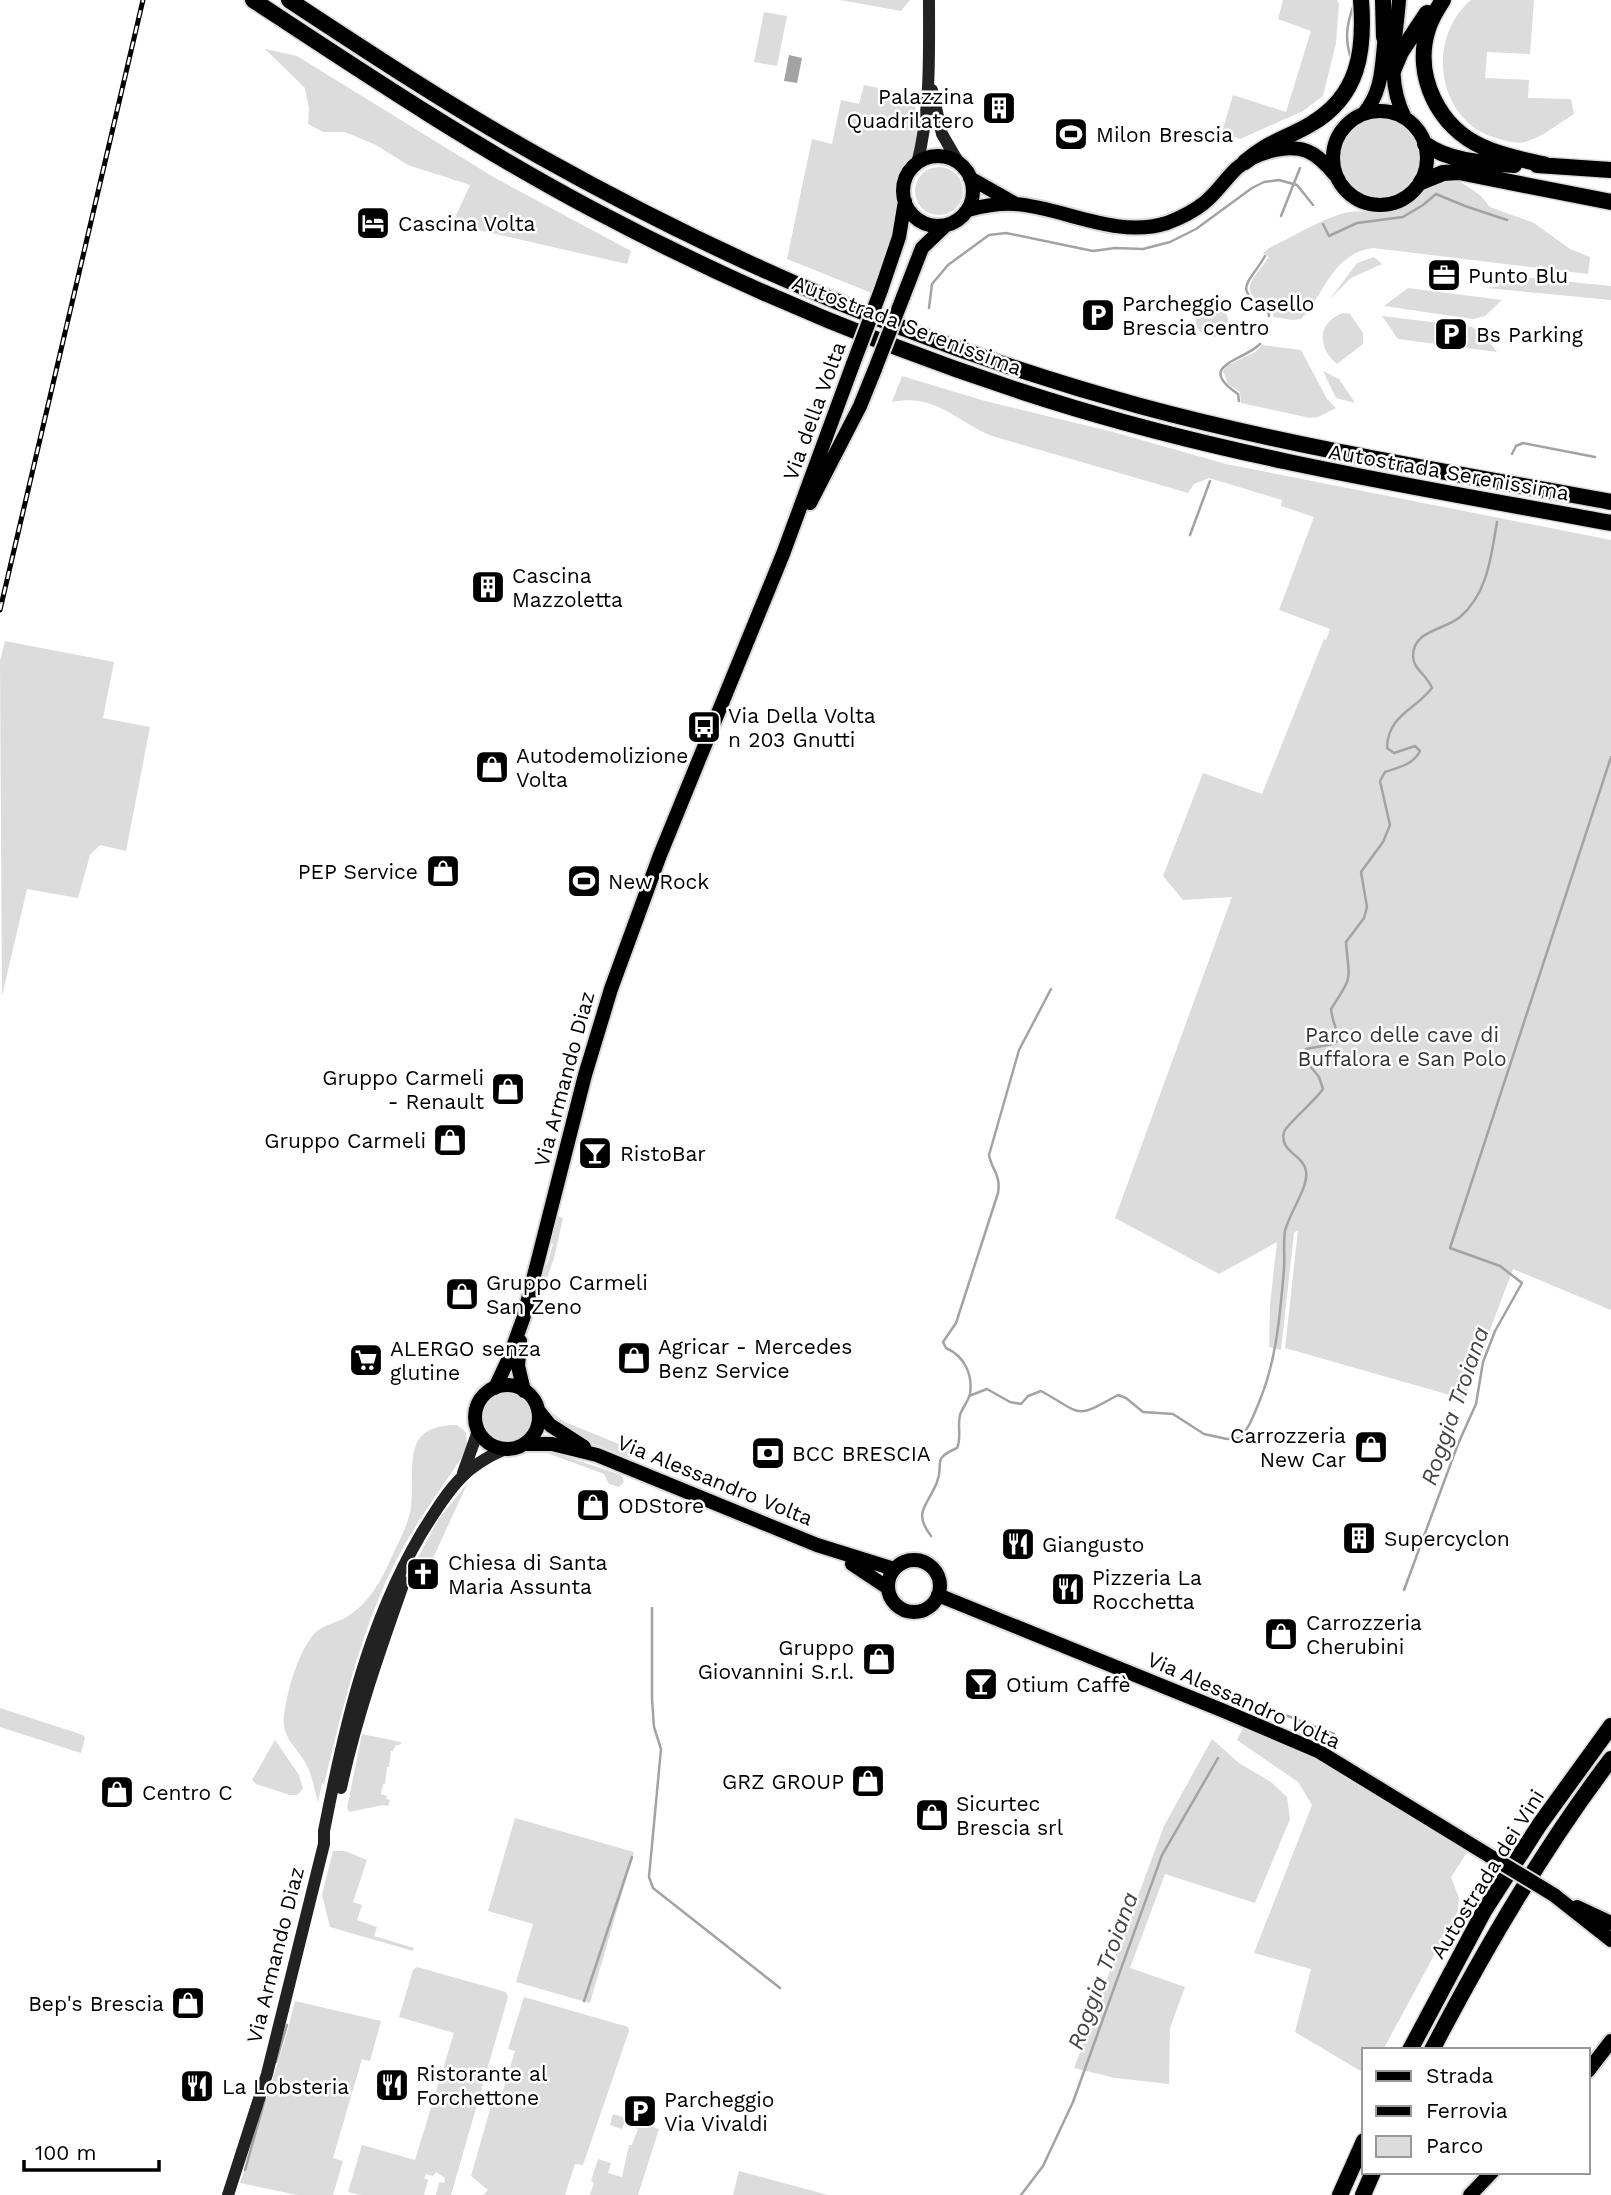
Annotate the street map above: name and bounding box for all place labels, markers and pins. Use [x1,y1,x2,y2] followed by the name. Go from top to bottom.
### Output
[846,84,974,133] place label: Palazzina Quadrilatero
[980,89,1018,127] building icon: Palazzina Quadrilatero
[1052,115,1090,153] sports icon: Milon Brescia
[1096,122,1233,147] place label: Milon Brescia
[354,204,392,242] hotel icon: Cascina Volta
[398,211,536,236] place label: Cascina Volta
[1425,256,1463,294] office icon: Punto Blu
[1468,263,1568,288] place label: Punto Blu
[1122,291,1314,340] place label: Parcheggio Casello Brescia centro
[1079,296,1117,334] parking icon: Parcheggio Casello Brescia centro
[1432,315,1470,353] parking icon: Bs Parking
[1476,322,1584,347] place label: Bs Parking
[512,563,623,612] place label: Cascina Mazzoletta
[469,568,507,606] building icon: Cascina Mazzoletta
[728,703,876,752] place label: Via Della Volta n 203 Gnutti
[685,708,723,746] bus stop icon: Via Della Volta n 203 Gnutti
[516,743,688,792] place label: Autodemolizione Volta
[473,748,511,786] shop icon: Autodemolizione Volta
[424,852,462,890] shop icon: PEP Service
[298,859,418,884] place label: PEP Service
[565,862,603,900] sports icon: New Rock
[608,869,709,894] place label: New Rock
[322,1065,484,1114] place label: Gruppo Carmeli - Renault
[489,1070,527,1108] shop icon: Gruppo Carmeli - Renault
[431,1121,469,1159] shop icon: Gruppo Carmeli
[264,1128,426,1153] place label: Gruppo Carmeli
[576,1134,614,1172] bar icon: RistoBar
[620,1141,706,1166] place label: RistoBar
[486,1270,648,1319] place label: Gruppo Carmeli San Zeno
[443,1275,481,1313] shop icon: Gruppo Carmeli San Zeno
[658,1334,852,1383] place label: Agricar - Mercedes Benz Service
[390,1336,541,1385] place label: ALERGO senza glutine
[615,1339,653,1377] shop icon: Agricar - Mercedes Benz Service
[347,1341,385,1379] supermarket icon: ALERGO senza glutine
[1230,1423,1346,1472] place label: Carrozzeria New Car
[1352,1428,1390,1466] shop icon: Carrozzeria New Car
[749,1434,787,1472] bank icon: BCC BRESCIA
[792,1441,931,1466] place label: BCC BRESCIA
[574,1486,612,1524] shop icon: ODStore
[618,1493,704,1518] place label: ODStore
[1340,1519,1378,1557] building icon: Supercyclon
[999,1525,1037,1563] restaurant icon: Giangusto
[1384,1526,1510,1551] place label: Supercyclon
[1042,1532,1144,1557] place label: Giangusto
[448,1550,607,1599] place label: Chiesa di Santa Maria Assunta
[404,1555,442,1593] church icon: Chiesa di Santa Maria Assunta
[1092,1565,1202,1614] place label: Pizzeria La Rocchetta
[1049,1570,1087,1608] restaurant icon: Pizzeria La Rocchetta
[1306,1610,1422,1659] place label: Carrozzeria Cherubini
[1262,1615,1300,1653] shop icon: Carrozzeria Cherubini
[698,1635,854,1684] place label: Gruppo Giovannini S.r.l.
[860,1640,898,1678] shop icon: Gruppo Giovannini S.r.l.
[962,1665,1000,1703] bar icon: Otium Caffè
[1006,1672,1131,1697] place label: Otium Caffè
[849,1762,887,1800] shop icon: GRZ GROUP
[722,1769,844,1794] place label: GRZ GROUP
[98,1773,136,1811] shop icon: Centro C
[142,1780,233,1805] place label: Centro C
[956,1791,1064,1840] place label: Sicurtec Brescia srl
[913,1796,951,1834] shop icon: Sicurtec Brescia srl
[169,1984,207,2022] shop icon: Bep's Brescia
[28,1991,164,2016] place label: Bep's Brescia
[416,2061,548,2110] place label: Ristorante al Forchettone
[373,2066,411,2104] restaurant icon: Ristorante al Forchettone
[178,2067,216,2105] restaurant icon: La Lobsteria
[222,2074,349,2099] place label: La Lobsteria
[664,2087,774,2136] place label: Parcheggio Via Vivaldi
[621,2092,659,2130] parking icon: Parcheggio Via Vivaldi

